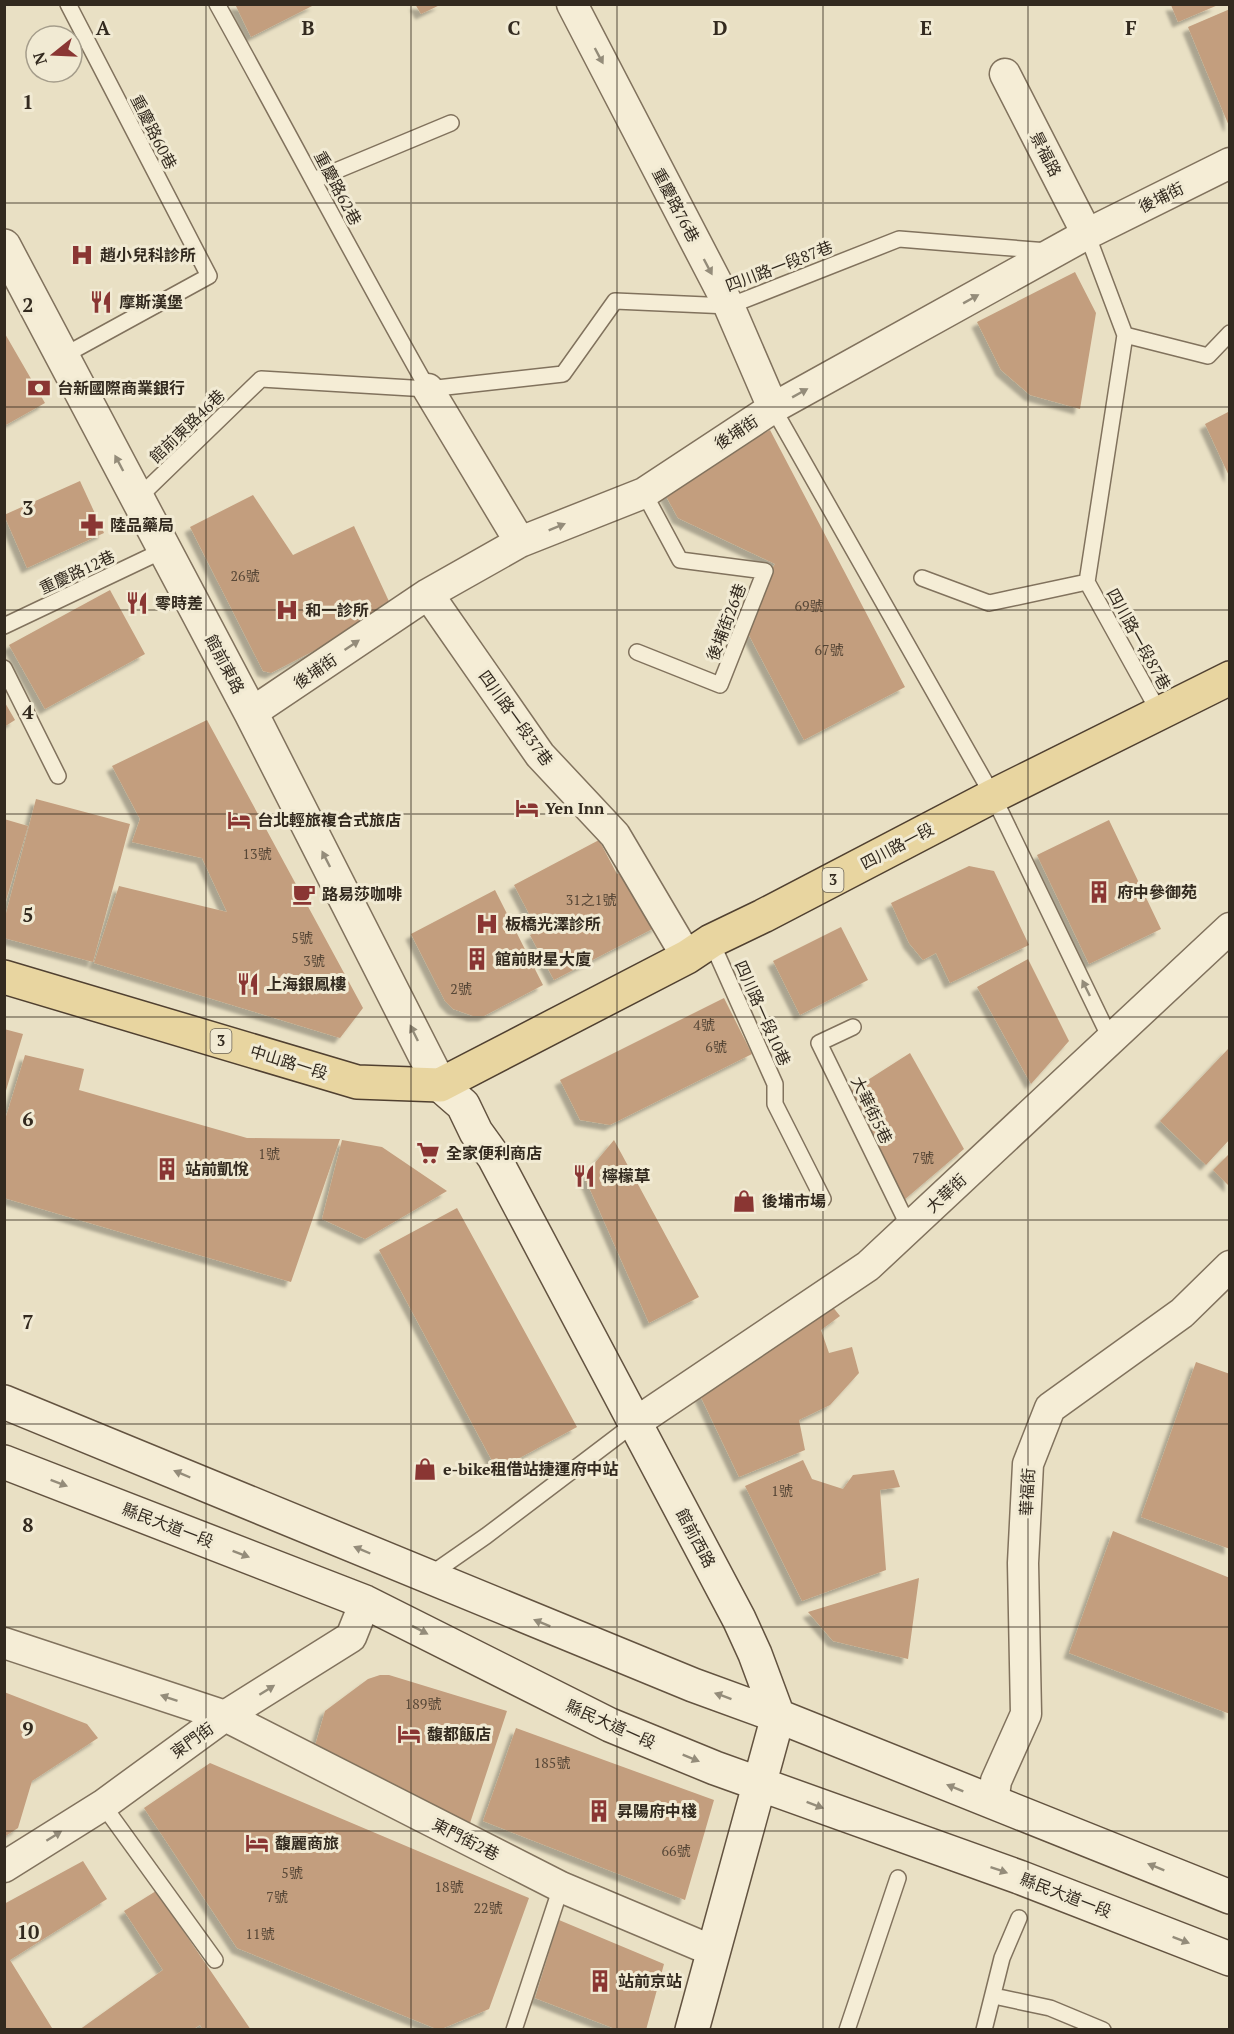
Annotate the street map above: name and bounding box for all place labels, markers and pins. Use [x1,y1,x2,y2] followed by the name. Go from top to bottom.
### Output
[69,242,95,268] hospital icon: 趙小兒科診所
[100,244,196,266] place label: 趙小兒科診所
[88,289,114,315] restaurant icon: 摩斯漢堡
[119,291,183,313] place label: 摩斯漢堡
[26,375,52,401] bank icon: 台新國際商業銀行
[57,377,185,399] place label: 台新國際商業銀行
[79,512,105,538] pharmacy icon: 陸品藥局
[110,514,174,536] place label: 陸品藥局
[124,590,150,616] restaurant icon: 零時差
[155,592,203,614] place label: 零時差
[274,597,300,623] hospital icon: 和一診所
[305,599,369,621] place label: 和一診所
[514,795,540,821] hotel icon: Yen Inn
[545,797,605,819] place label: Yen Inn
[226,807,252,833] hotel icon: 台北輕旅複合式旅店
[257,809,401,831] place label: 台北輕旅複合式旅店
[1086,879,1112,905] building icon: 府中參御苑
[291,881,317,907] cafe icon: 路易莎咖啡
[1117,881,1197,903] place label: 府中參御苑
[322,883,402,905] place label: 路易莎咖啡
[474,911,500,937] hospital icon: 板橋光澤診所
[505,913,601,935] place label: 板橋光澤診所
[464,946,490,972] building icon: 館前財星大廈
[495,948,591,970] place label: 館前財星大廈
[235,971,261,997] restaurant icon: 上海銀鳳樓
[266,973,346,995] place label: 上海銀鳳樓
[415,1140,441,1166] supermarket icon: 全家便利商店
[446,1142,542,1164] place label: 全家便利商店
[154,1156,180,1182] building icon: 站前凱悅
[185,1158,249,1180] place label: 站前凱悅
[571,1163,597,1189] restaurant icon: 檸檬草
[602,1165,650,1187] place label: 檸檬草
[731,1188,757,1214] shop icon: 後埔市場
[762,1190,826,1212] place label: 後埔市場
[412,1456,438,1482] shop icon: e-bike租借站捷運府中站
[443,1458,619,1480] place label: e-bike租借站捷運府中站
[396,1721,422,1747] hotel icon: 馥都飯店
[427,1723,491,1745] place label: 馥都飯店
[586,1798,612,1824] building icon: 昇陽府中棧
[617,1800,697,1822] place label: 昇陽府中棧
[244,1830,270,1856] hotel icon: 馥麗商旅
[275,1832,339,1854] place label: 馥麗商旅
[587,1968,613,1994] building icon: 站前京站
[618,1970,682,1992] place label: 站前京站

